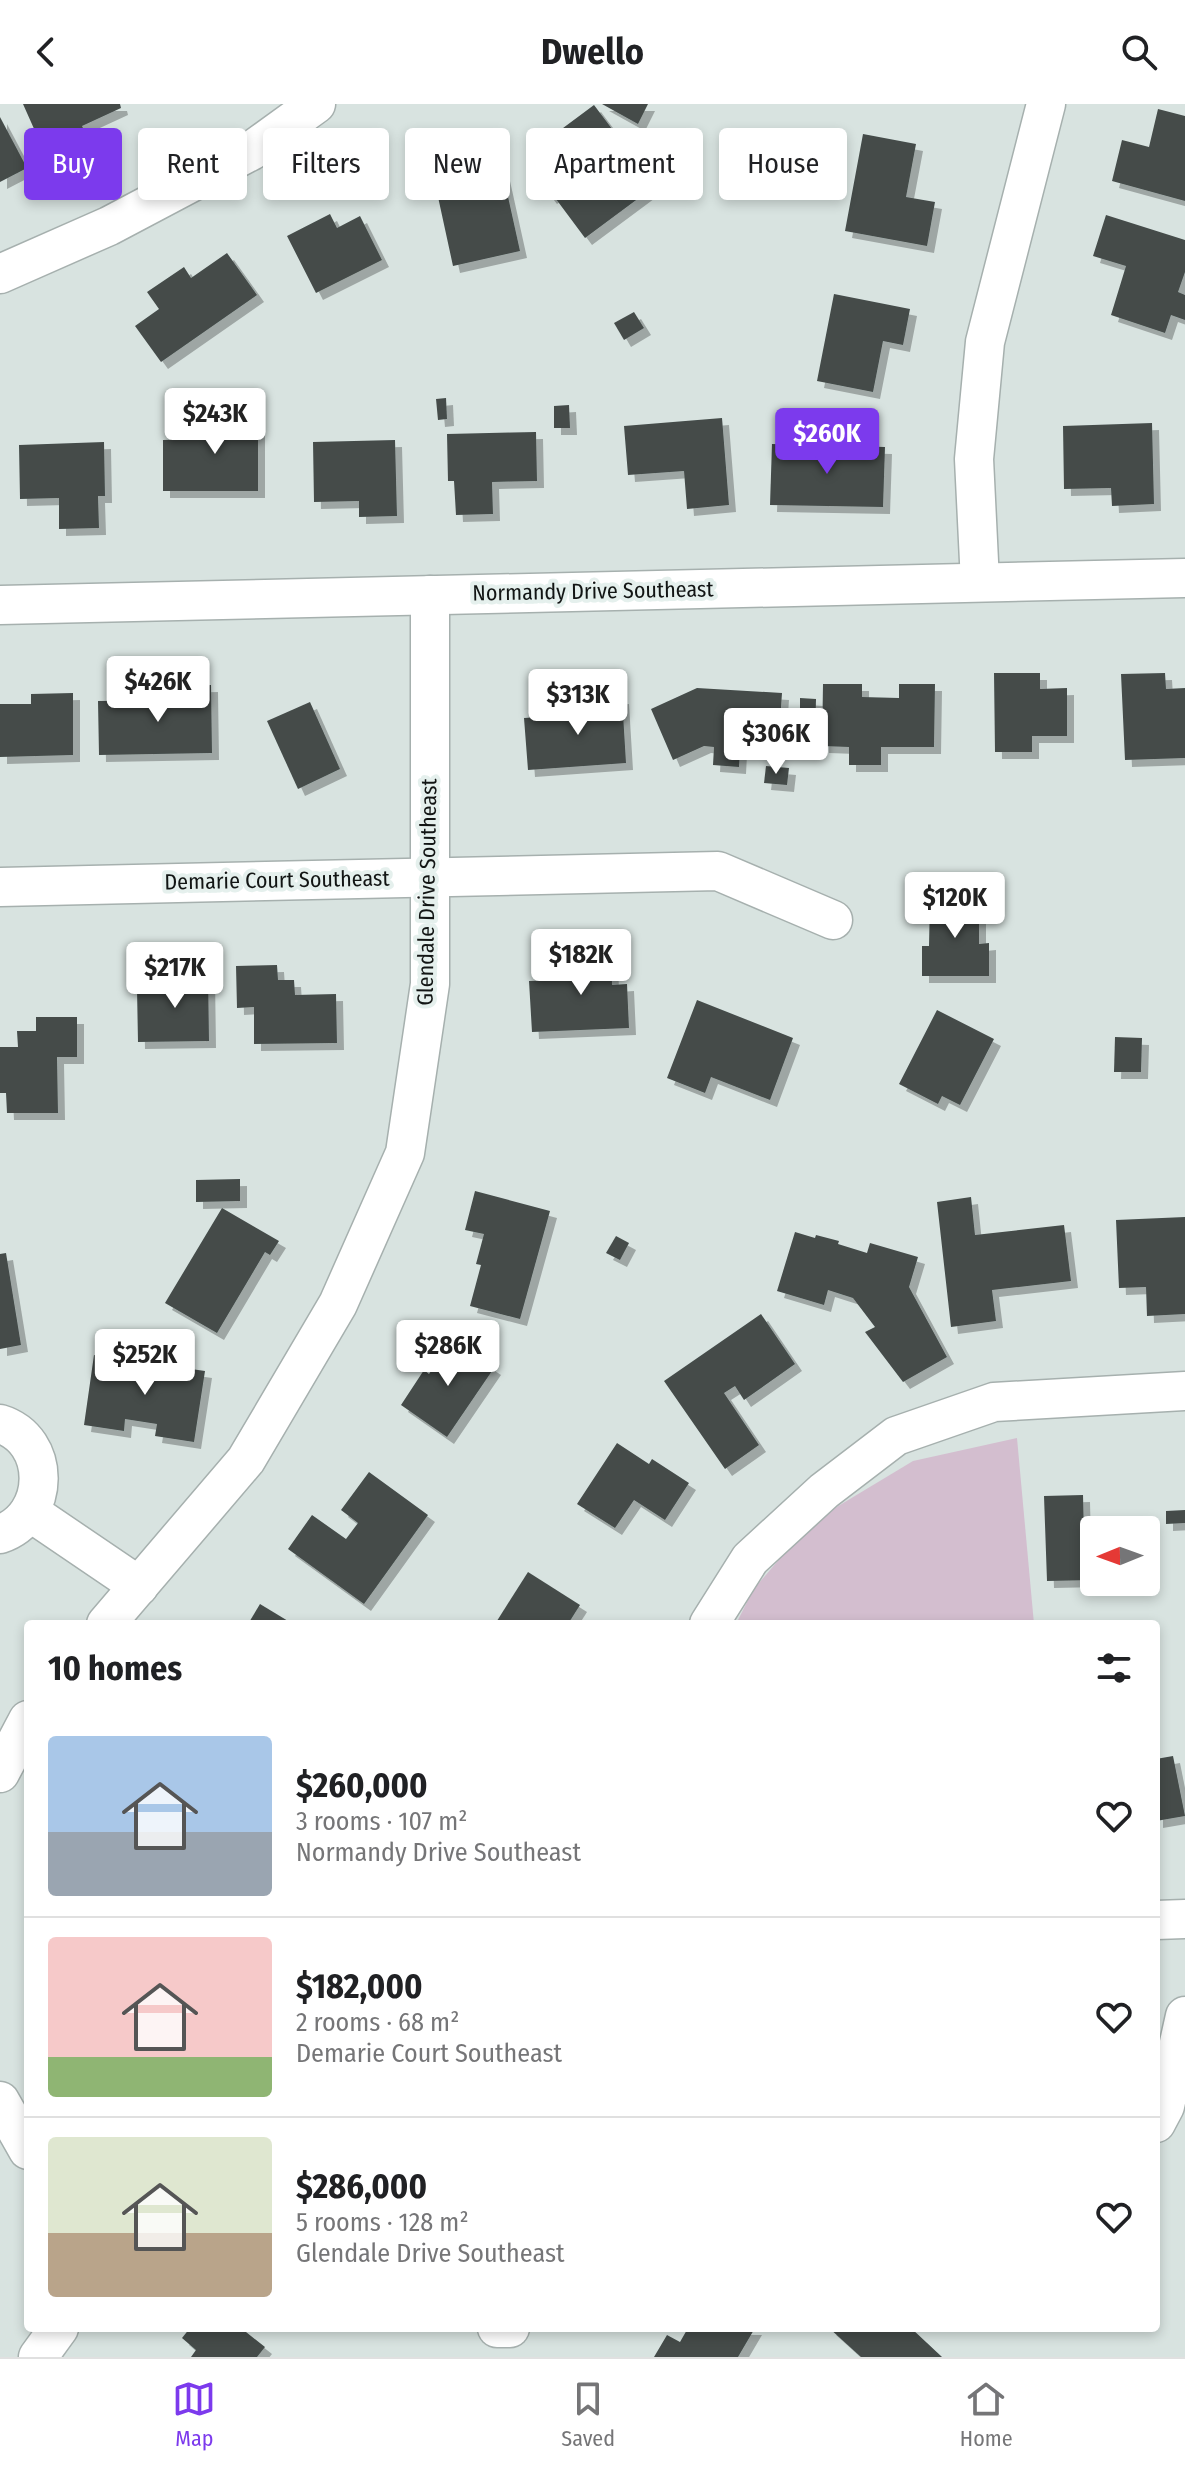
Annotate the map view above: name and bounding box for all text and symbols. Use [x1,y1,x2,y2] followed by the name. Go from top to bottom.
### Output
[24,30,68,74] icon: back
[541,30,644,74] text: Dwello
[1117,30,1161,74] icon: search
[24,128,122,200] chip: Buy
[138,128,247,200] chip: Rent
[263,128,389,200] chip: Filters
[405,128,510,200] chip: New
[526,128,703,200] chip: Apartment
[719,128,847,200] chip: House
[159,388,271,456] pin: $243K
[183,398,247,429] text: $243K
[771,408,883,476] pin: $260K
[793,418,861,449] text: $260K
[472,575,715,607] street label: Normandy Drive Southeast
[102,656,214,724] pin: $426K
[125,666,191,697] text: $426K
[522,669,634,737] pin: $313K
[546,679,610,710] text: $313K
[720,708,832,776] pin: $306K
[742,718,810,749] text: $306K
[412,777,442,1006] street label: Glendale Drive Southeast
[164,865,391,895] street label: Demarie Court Southeast
[899,872,1011,940] pin: $120K
[923,882,987,913] text: $120K
[525,929,637,997] pin: $182K
[549,939,613,970] text: $182K
[119,942,231,1010] pin: $217K
[144,952,206,983] text: $217K
[392,1320,504,1388] pin: $286K
[89,1329,201,1397] pin: $252K
[414,1330,482,1361] text: $286K
[113,1339,177,1370] text: $252K
[1080,1516,1160,1596] north arrow
[1080,1516,1160,1596] map controls
[1092,1646,1136,1690] icon: filters
[48,1648,182,1689] text: 10 homes
[296,1765,428,1806] text: $260,000
[112,1768,208,1864] icon: home
[1092,1794,1136,1838] icon: heart
[296,1806,468,1837] text: 3 rooms · 107 m²
[296,1837,581,1868] text: Normandy Drive Southeast
[296,1966,423,2007] text: $182,000
[112,1969,208,2065] icon: home
[1092,1995,1136,2039] icon: heart
[296,2007,459,2038] text: 2 rooms · 68 m²
[296,2038,562,2069] text: Demarie Court Southeast
[296,2166,427,2207] text: $286,000
[112,2169,208,2265] icon: home
[1092,2195,1136,2239] icon: heart
[296,2207,469,2238] text: 5 rooms · 128 m²
[296,2238,565,2269] text: Glendale Drive Southeast
[172,2377,216,2452] tab: Map
[561,2377,615,2452] tab: Saved
[960,2377,1013,2452] tab: Home

